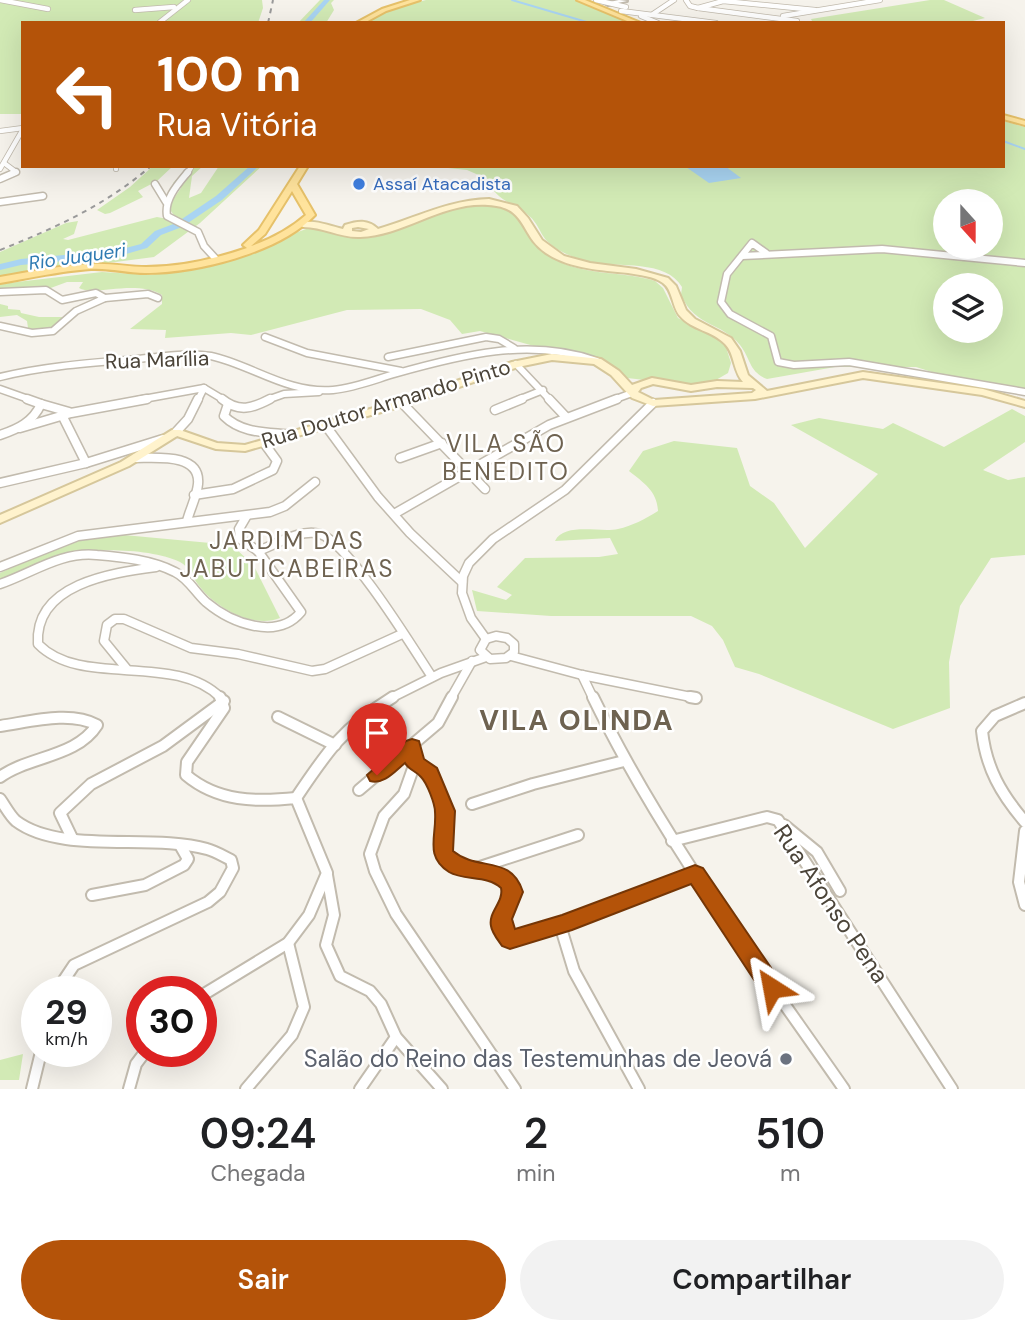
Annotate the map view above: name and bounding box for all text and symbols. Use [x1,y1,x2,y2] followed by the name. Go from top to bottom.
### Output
[157,42,301,106] text: 100 m
[42,49,133,140] icon: left
[157,104,317,146] text: Rua Vitória
[373,172,511,196] place label: Assaí Atacadista
[351,176,367,192] marker: Assaí Atacadista
[933,189,1003,259] north arrow
[933,189,1003,343] map controls
[27,237,128,276] water label: Rio Juqueri
[933,273,1003,343] button: layers
[104,344,210,376] street label: Rua Marília
[258,353,514,455] street label: Rua Doutor Armando Pinto
[442,428,570,487] district label: VILA SÃO BENEDITO
[179,525,395,584] district label: JARDIM DAS JABUTICABEIRAS
[479,702,675,739] district label: VILA OLINDA
[347,703,407,775] pin
[358,714,396,752] icon: arrive
[767,818,896,989] street label: Rua Afonso Pena
[735,951,809,1025] position arrow
[126,976,217,1067] speed limit sign: 30
[45,989,88,1035] text: 29
[45,1027,88,1051] text: km/h
[304,1043,772,1074] place label: Salão do Reino das Testemunhas de Jeová
[778,1051,794,1067] marker: Salão do Reino das Testemunhas de Jeová
[200,1106,316,1161] text: 09:24
[524,1106,548,1161] text: 2
[755,1106,825,1161] text: 510
[211,1158,306,1188] text: Chegada
[516,1158,555,1188] text: min
[780,1158,800,1188] text: m
[21,1240,506,1320] button: Sair
[520,1240,1004,1320] button: Compartilhar

